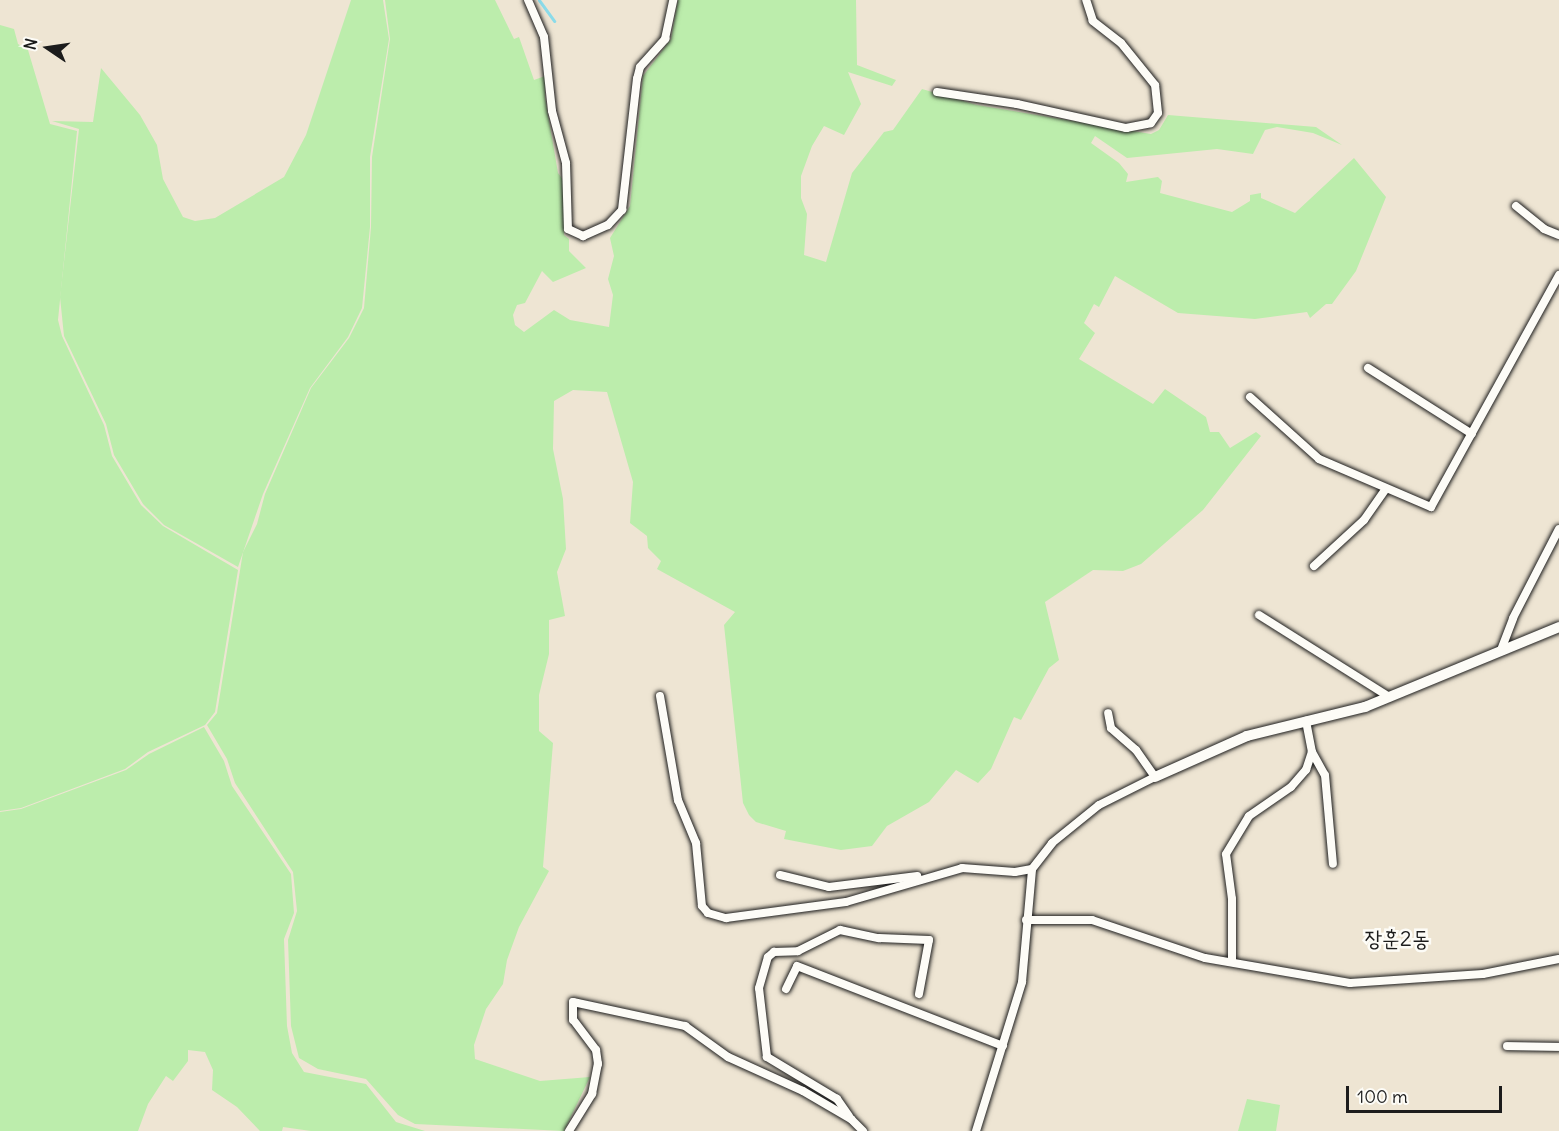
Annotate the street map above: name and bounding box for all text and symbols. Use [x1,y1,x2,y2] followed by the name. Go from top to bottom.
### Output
[18,18,78,78] north arrow
[19,36,41,52] text: N
[1364,926,1430,952] district label: 장훈2동
[1349,1074,1505,1112] scale bar
[1357,1085,1408,1108] text: 100 m

